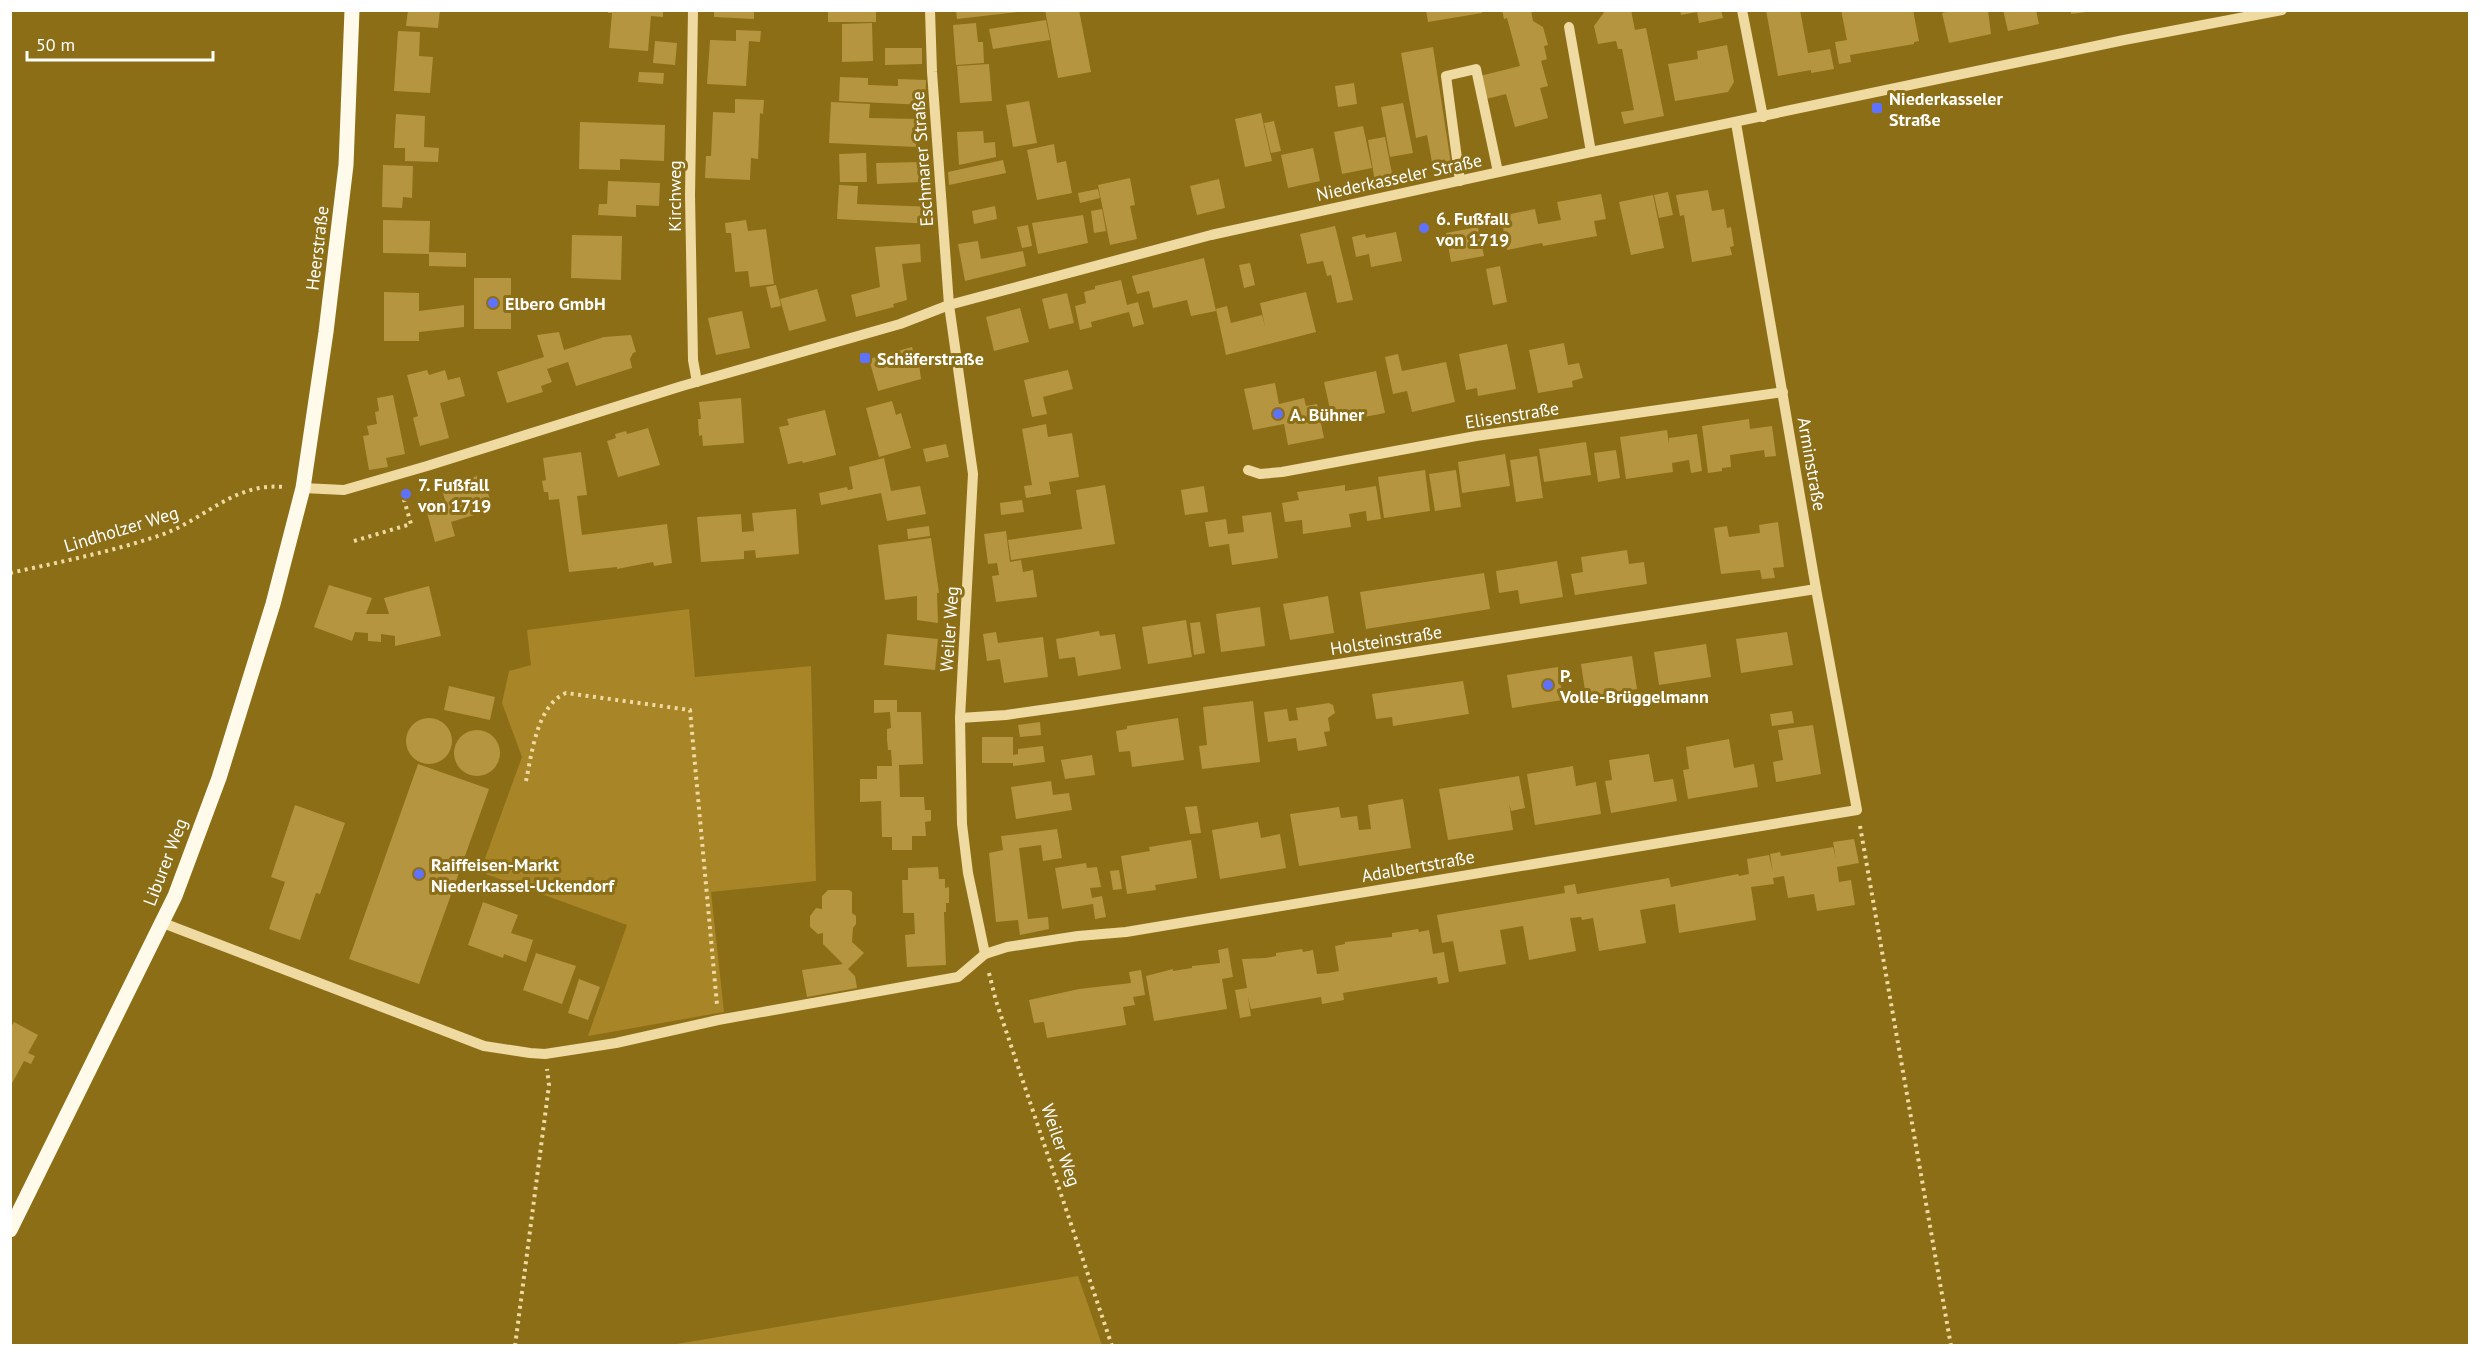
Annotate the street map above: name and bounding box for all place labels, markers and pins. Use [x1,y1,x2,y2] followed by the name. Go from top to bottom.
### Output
[1889,87,2004,131] place label: Niederkasseler Straße
[1870,101,1884,115] marker: Niederkasseler Straße
[1435,207,1510,251] place label: 6. Fußfall von 1719
[1417,221,1431,235] marker: 6. Fußfall von 1719
[505,292,606,315] place label: Elbero GmbH
[486,296,500,310] marker: Elbero GmbH
[877,347,984,370] place label: Schäferstraße
[858,351,872,365] marker: Schäferstraße
[1290,403,1365,426] place label: A. Bühner
[1271,407,1285,421] marker: A. Bühner
[417,473,491,517] place label: 7. Fußfall von 1719
[399,487,413,501] marker: 7. Fußfall von 1719
[1559,664,1709,708] place label: P. Volle-Brüggelmann
[1541,678,1555,692] marker: P. Volle-Brüggelmann
[431,853,615,897] place label: Raiffeisen-Markt Niederkassel-Uckendorf
[412,867,426,881] marker: Raiffeisen-Markt Niederkassel-Uckendorf

